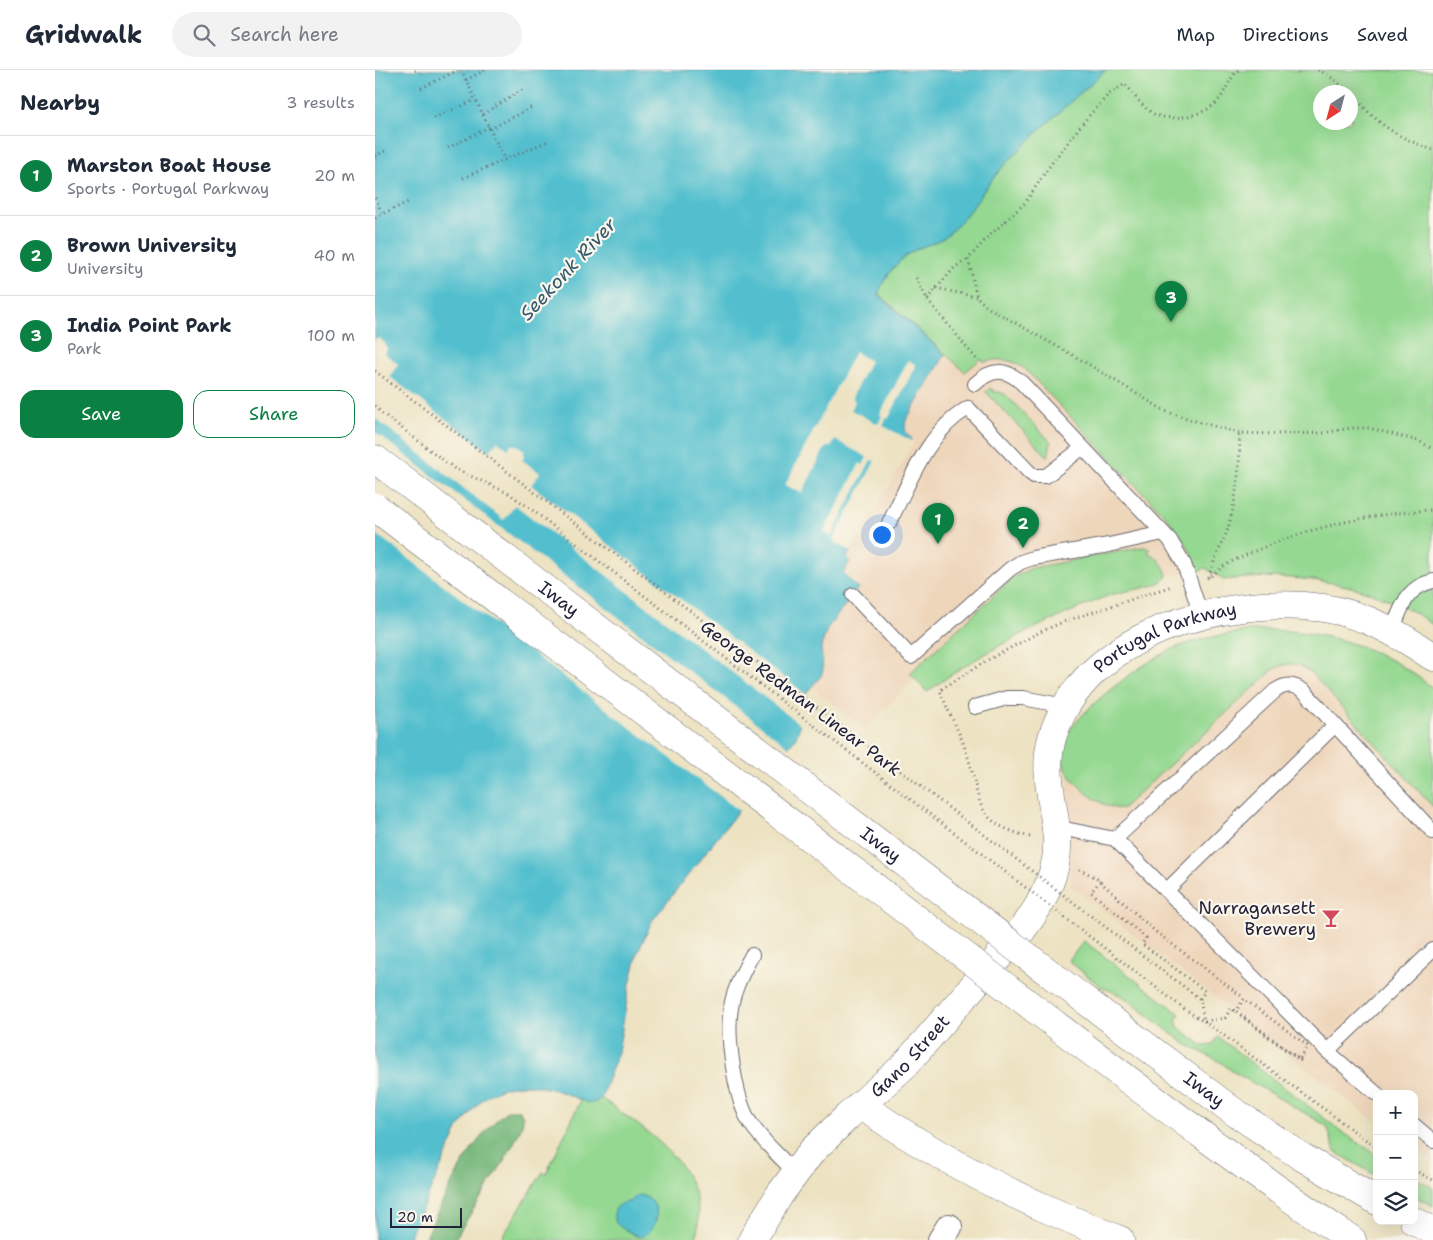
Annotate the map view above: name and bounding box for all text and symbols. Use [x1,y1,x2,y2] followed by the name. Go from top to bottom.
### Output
[172,12,522,57] search box
[25,19,142,51] text: Gridwalk
[190,21,218,49] icon: search
[230,22,339,47] text: Search here
[1177,23,1215,47] text: Map
[1243,23,1329,47] text: Directions
[1357,23,1408,47] text: Saved
[1313,85,1358,130] north arrow
[20,89,100,117] text: Nearby
[286,92,355,113] text: 3 results
[67,153,271,178] text: Marston Boat House
[32,165,40,186] text: 1
[314,165,355,186] text: 20 m
[67,178,269,199] text: Sports · Portugal Parkway
[514,212,623,325] water label: Seekonk River
[67,233,237,258] text: Brown University
[30,245,42,266] text: 2
[313,245,355,266] text: 40 m
[67,258,143,279] text: University
[1155,281,1187,322] pin: 3
[67,313,232,338] text: India Point Park
[30,325,42,346] text: 3
[307,325,355,346] text: 100 m
[67,338,101,359] text: Park
[20,390,183,438] button: Save
[193,390,355,438] button: Share
[922,503,954,544] pin: 1
[1007,507,1039,548] pin: 2
[869,522,895,548] your location
[533,576,584,622] street label: Iway
[1088,597,1238,679] street label: Portugal Parkway
[696,614,906,782] street label: George Redman Linear Park
[855,821,906,868] street label: Iway
[1198,896,1316,941] place label: Narragansett Brewery
[1320,907,1342,929] bar icon: Narragansett Brewery
[865,1010,955,1103] street label: Gano Street
[1179,1066,1230,1113] street label: Iway
[1373,1090,1418,1225] map controls
[1373,1090,1418,1135] button: +
[1373,1135,1418,1180] button: −
[1373,1180,1418,1225] button: layers
[390,1205,463,1228] scale bar
[397,1208,433,1226] text: 20 m

